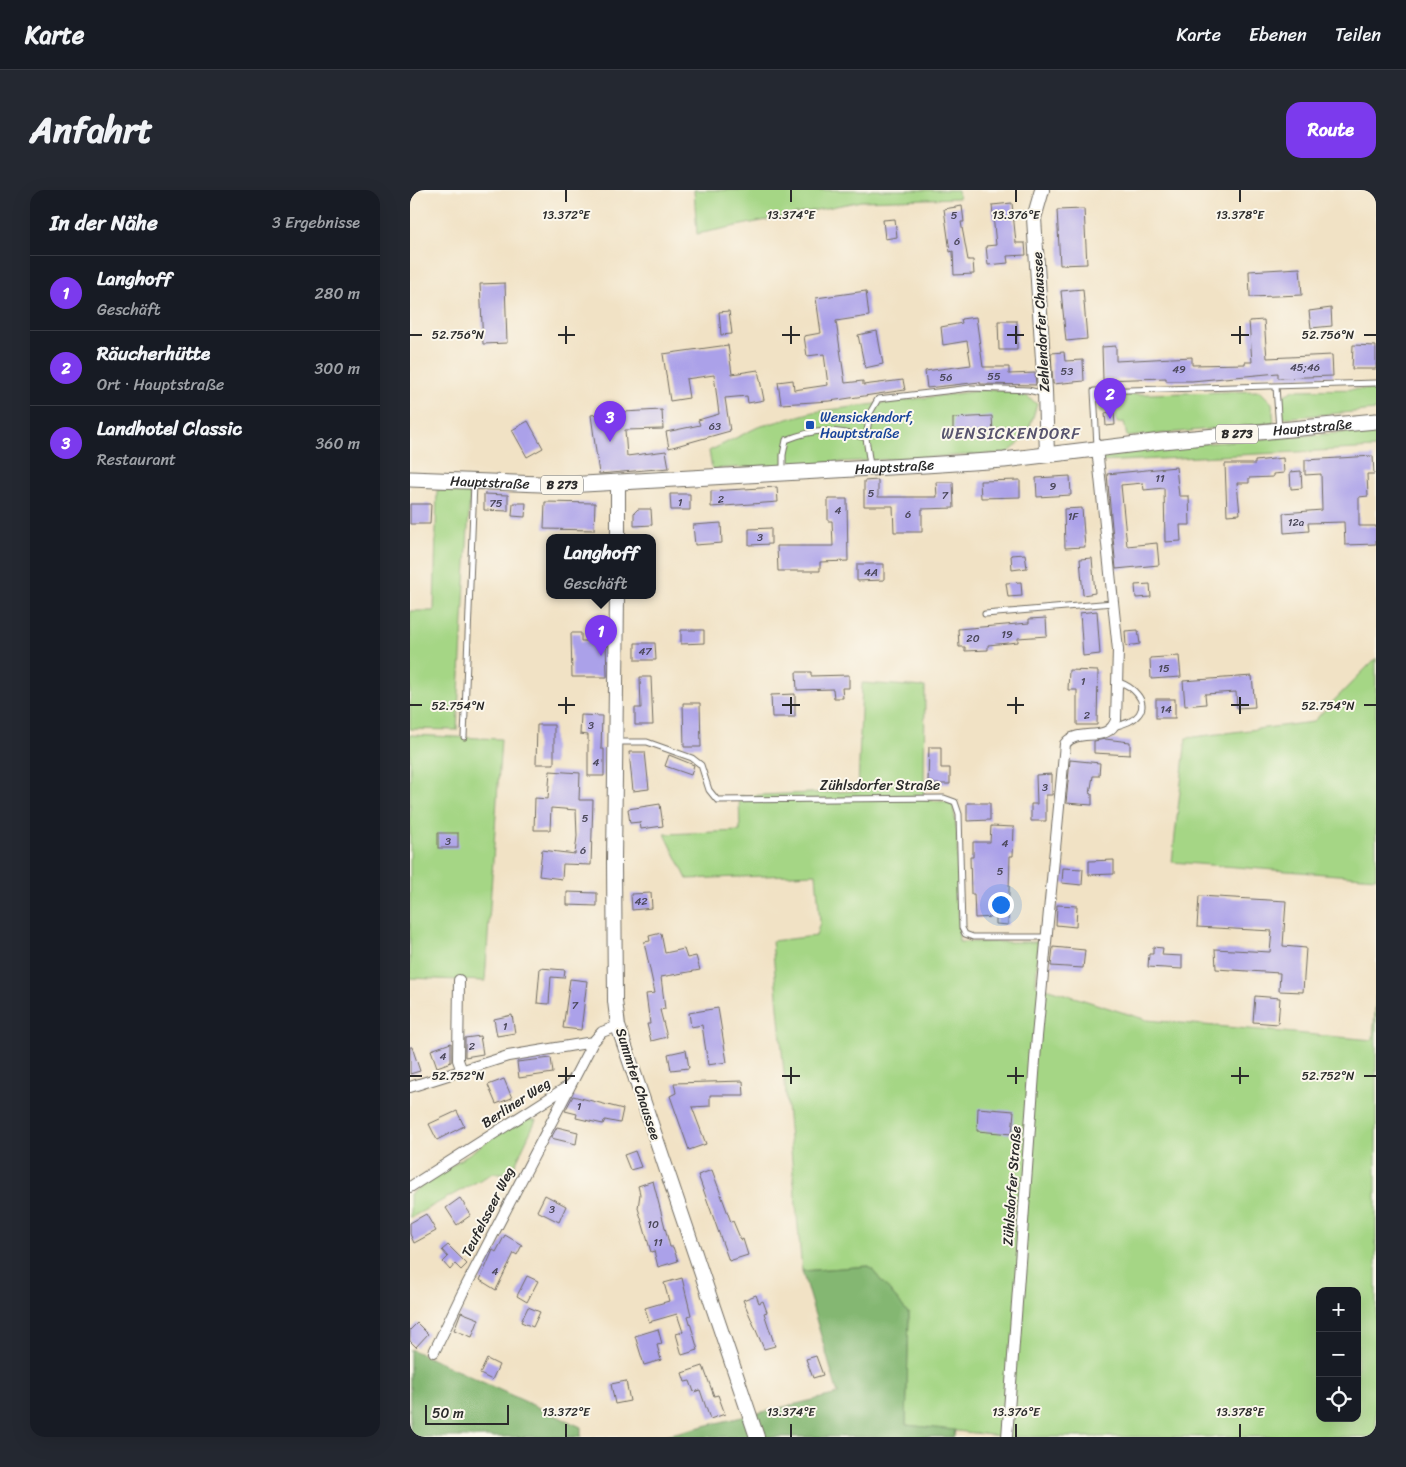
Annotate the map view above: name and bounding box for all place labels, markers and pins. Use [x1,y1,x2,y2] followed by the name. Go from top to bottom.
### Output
[1094,378,1126,419] pin: 2
[594,401,626,442] pin: 3
[820,405,914,446] place label: Wensickendorf, Hauptstraße
[804,419,816,431] marker: Wensickendorf, Hauptstraße
[585,615,617,656] pin: 1

